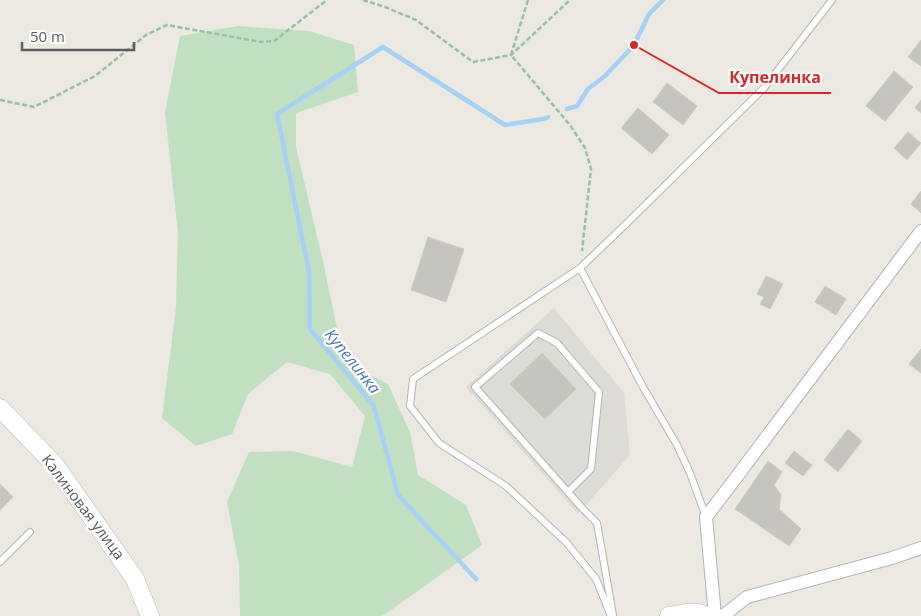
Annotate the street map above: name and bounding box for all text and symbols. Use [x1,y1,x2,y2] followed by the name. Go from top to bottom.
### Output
[22,20,135,52] scale bar
[30,26,65,46] text: 50 m
[719,62,831,93] callout: Купелинка
[729,66,821,88] text: Купелинка
[320,324,386,398] water label: Купелинка
[38,450,130,563] street label: Калиновая улица

